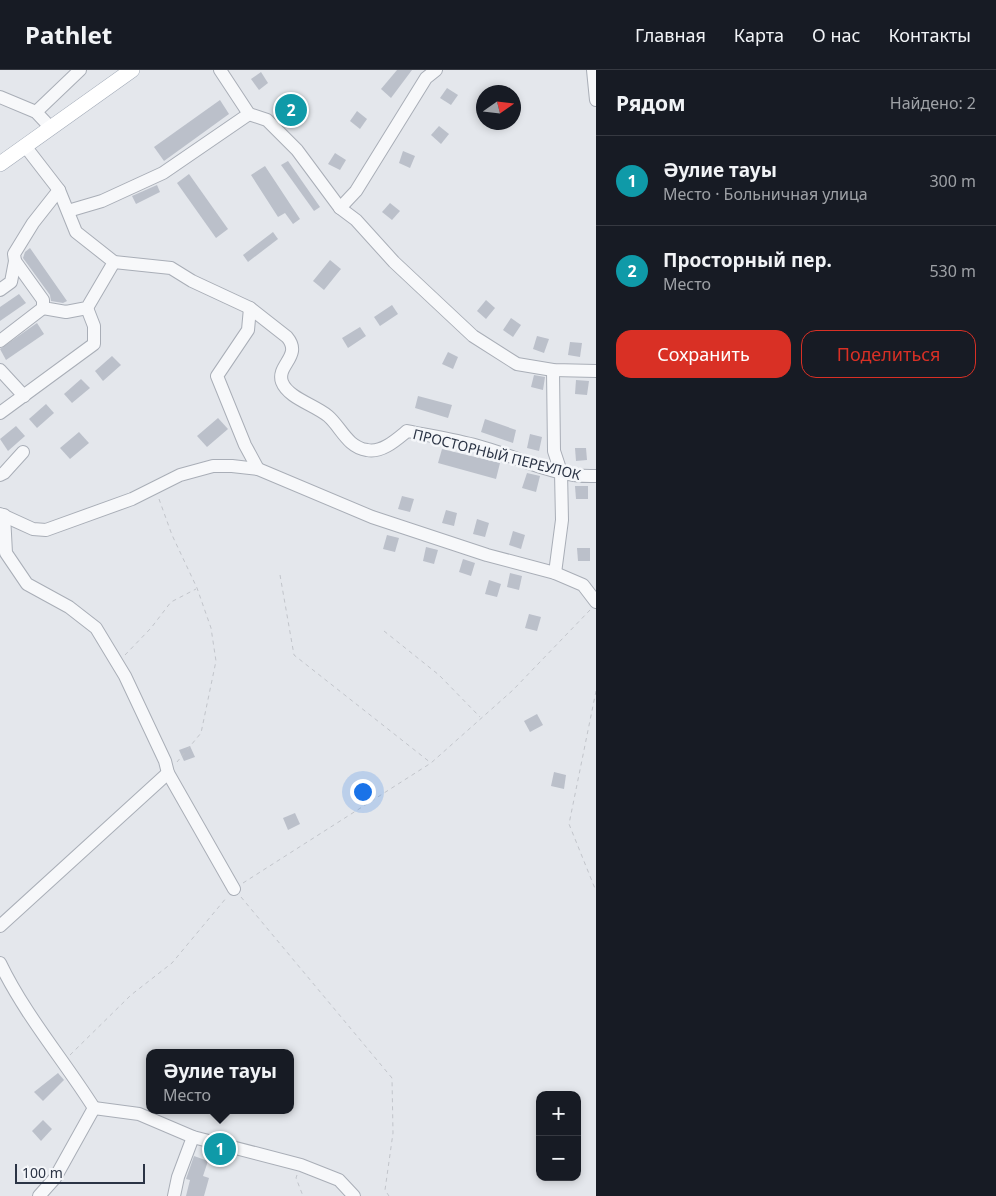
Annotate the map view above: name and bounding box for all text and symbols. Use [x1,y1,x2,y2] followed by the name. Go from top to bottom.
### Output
[25,18,112,51] text: Pathlet
[635,23,706,47] text: Главная
[734,23,784,47] text: Карта
[812,23,860,47] text: О нас
[888,23,971,47] text: Контакты
[476,85,521,130] north arrow
[616,89,686,117] text: Рядом
[275,91,307,129] pin: 2
[890,92,976,114] text: Найдено: 2
[663,157,777,183] text: Әулие тауы
[627,170,637,192] text: 1
[929,170,976,192] text: 300 m
[663,183,868,205] text: Место · Больничная улица
[663,247,832,273] text: Просторный пер.
[627,260,637,282] text: 2
[929,260,976,282] text: 530 m
[663,273,711,295] text: Место
[616,330,791,378] button: Сохранить
[801,330,976,378] button: Поделиться
[411,424,583,484] street label: ПРОСТОРНЫЙ ПЕРЕУЛОК
[350,779,376,805] your location
[146,1049,294,1114] popup
[163,1058,277,1084] text: Әулие тауы
[163,1084,211,1106] text: Место
[536,1091,581,1181] map controls
[536,1091,581,1136] button: +
[204,1130,236,1168] pin: 1
[536,1136,581,1181] button: −
[15,1161,145,1184] scale bar
[22,1163,63,1182] text: 100 m

